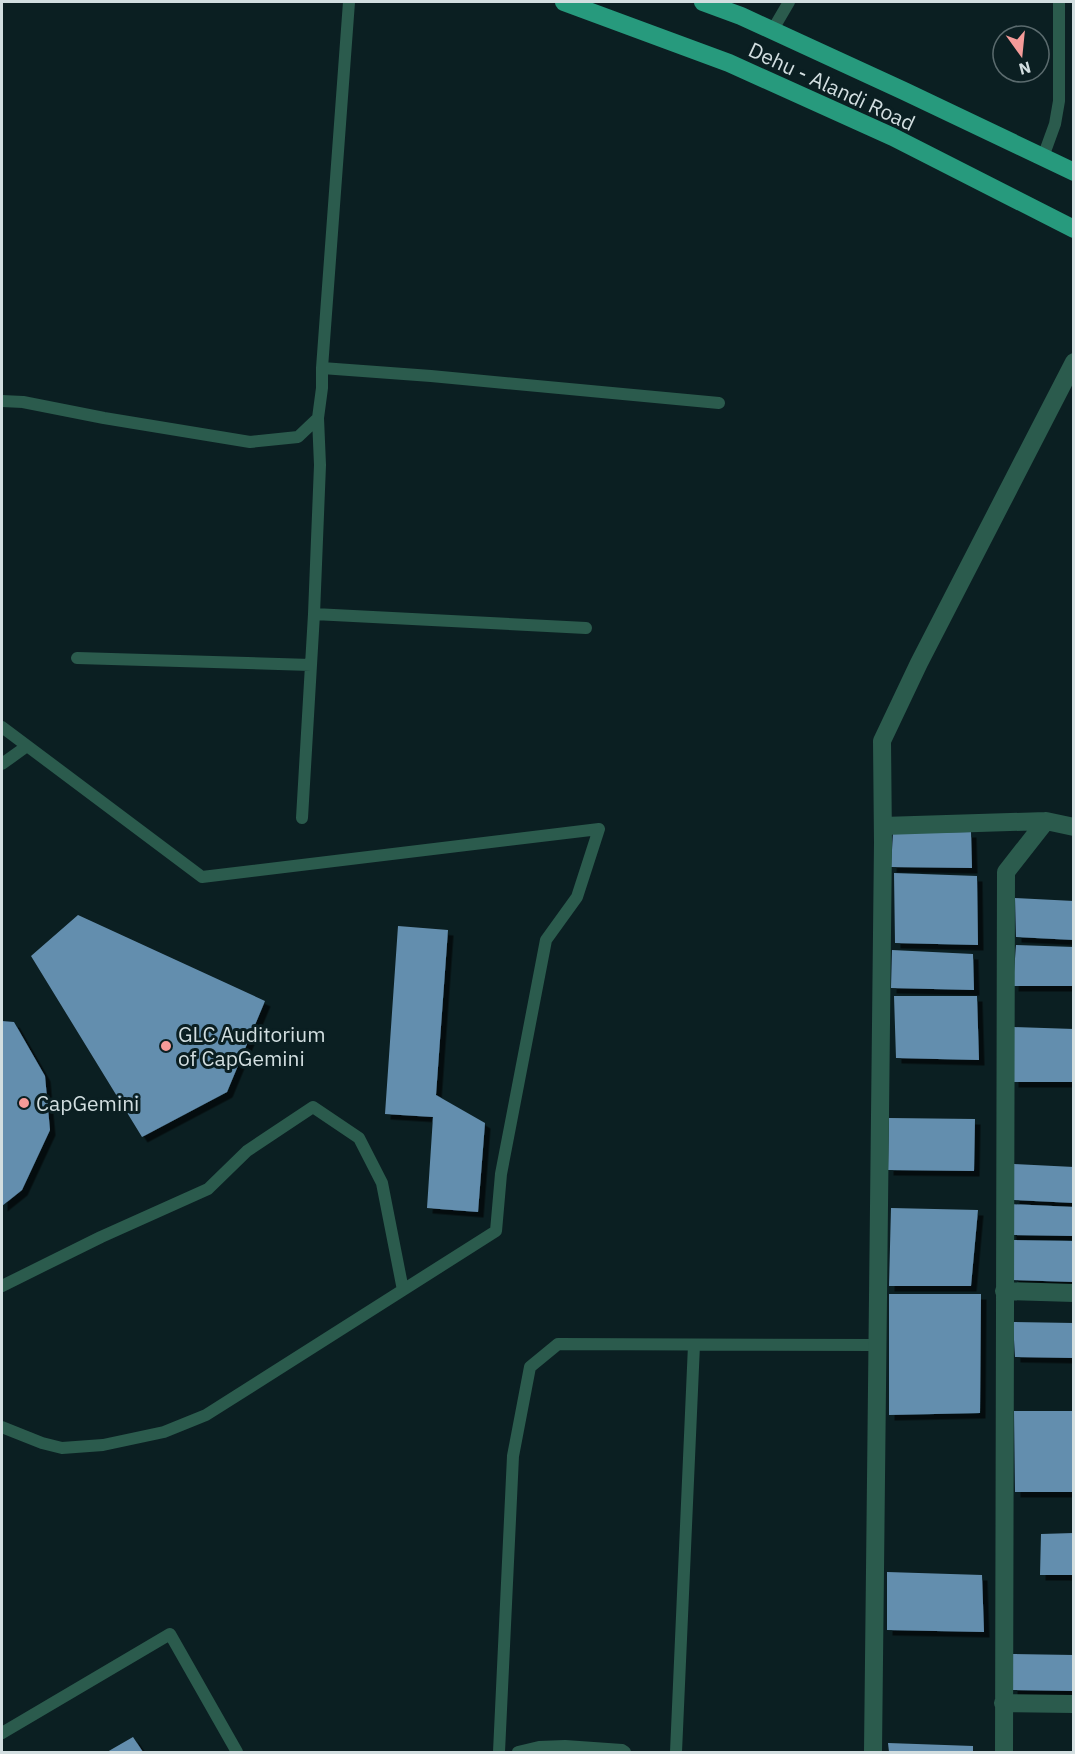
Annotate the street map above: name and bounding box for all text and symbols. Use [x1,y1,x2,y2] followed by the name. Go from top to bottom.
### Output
[991,24,1051,84] north arrow
[744,35,920,137] street label: Dehu - Alandi Road
[1017,57,1033,80] text: N
[178,1020,326,1072] place label: GLC Auditorium of CapGemini
[159,1039,173,1053] marker: GLC Auditorium of CapGemini
[36,1089,139,1117] place label: CapGemini
[17,1096,31,1110] marker: CapGemini

